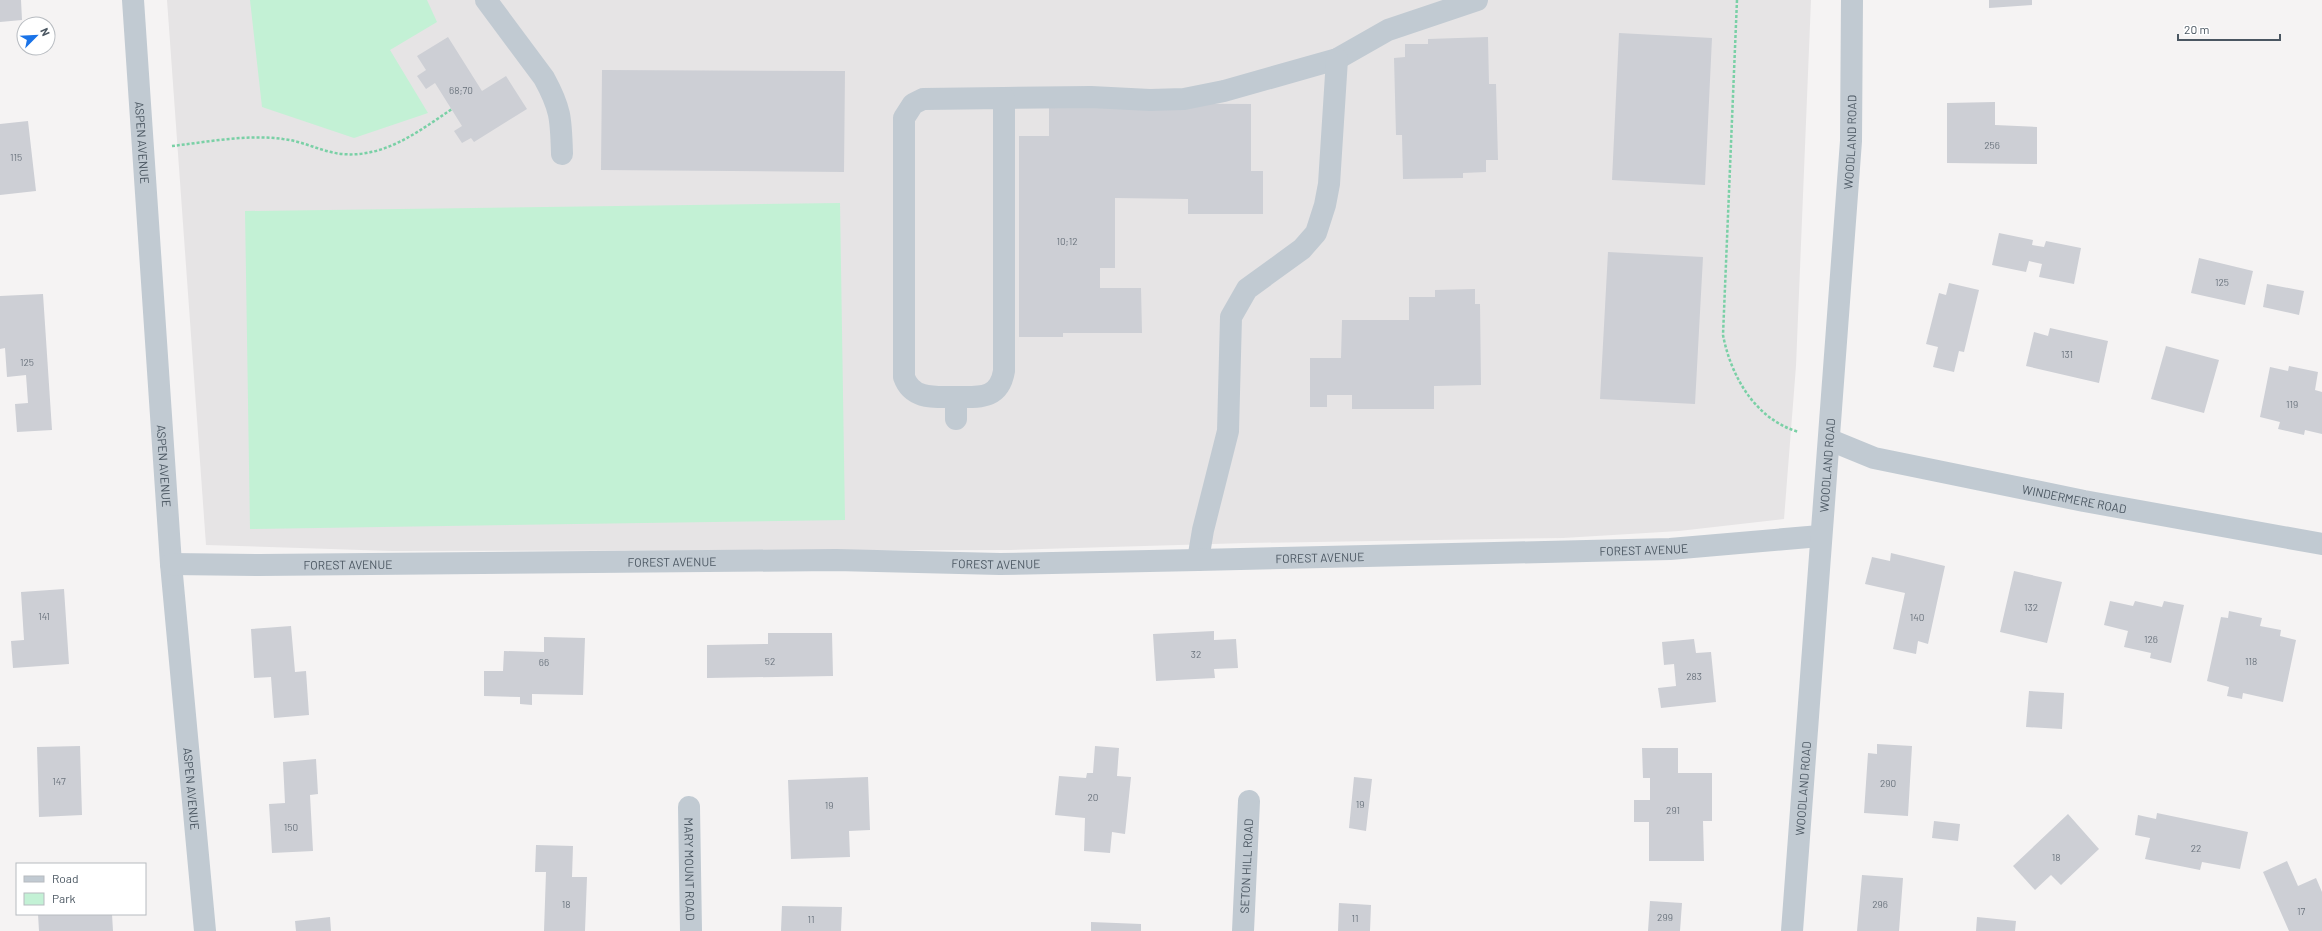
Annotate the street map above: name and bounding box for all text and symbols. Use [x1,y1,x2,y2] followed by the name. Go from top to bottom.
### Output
[16,16,56,56] north arrow
[2178,16,2280,42] scale bar
[2184,22,2210,36] text: 20 m
[38,26,53,38] text: N
[449,84,473,96] house number: 68;70
[1840,95,1858,190] street label: WOODLAND ROAD
[133,101,152,184] street label: ASPEN AVENUE
[1984,139,2000,151] house number: 256
[10,151,22,163] house number: 115
[1056,235,1078,247] house number: 10;12
[2215,276,2229,288] house number: 125
[2061,348,2073,360] house number: 131
[20,356,34,368] house number: 125
[2286,398,2298,410] house number: 119
[1816,418,1837,513] street label: WOODLAND ROAD
[155,424,174,508] street label: ASPEN AVENUE
[2021,482,2128,516] street label: WINDERMERE ROAD
[1599,540,1689,558] street label: FOREST AVENUE
[1275,549,1364,565] street label: FOREST AVENUE
[627,554,717,569] street label: FOREST AVENUE
[951,556,1041,571] street label: FOREST AVENUE
[303,557,393,572] street label: FOREST AVENUE
[2024,601,2038,613] house number: 132
[38,610,50,622] house number: 141
[1910,611,1924,623] house number: 140
[2144,633,2158,645] house number: 126
[1191,648,1201,660] house number: 32
[765,655,775,667] house number: 52
[2245,655,2257,667] house number: 118
[539,656,549,668] house number: 66
[1686,670,1702,682] house number: 283
[1792,741,1813,836] street label: WOODLAND ROAD
[181,747,203,831] street label: ASPEN AVENUE
[52,775,66,787] house number: 147
[1880,777,1896,789] house number: 290
[1087,791,1099,803] house number: 20
[1356,798,1364,810] house number: 19
[825,799,833,811] house number: 19
[1666,804,1680,816] house number: 291
[682,817,698,921] street label: MARY MOUNT ROAD
[1237,818,1255,914] street label: SETON HILL ROAD
[284,821,298,833] house number: 150
[2191,842,2201,854] house number: 22
[2052,851,2060,863] house number: 18
[16,863,146,915] legend
[52,871,79,885] text: Road
[52,891,76,905] text: Park
[562,898,570,910] house number: 18
[1872,898,1888,910] house number: 296
[2297,905,2305,917] house number: 17
[1657,911,1673,923] house number: 299
[1351,912,1359,924] house number: 11
[807,913,815,925] house number: 11

